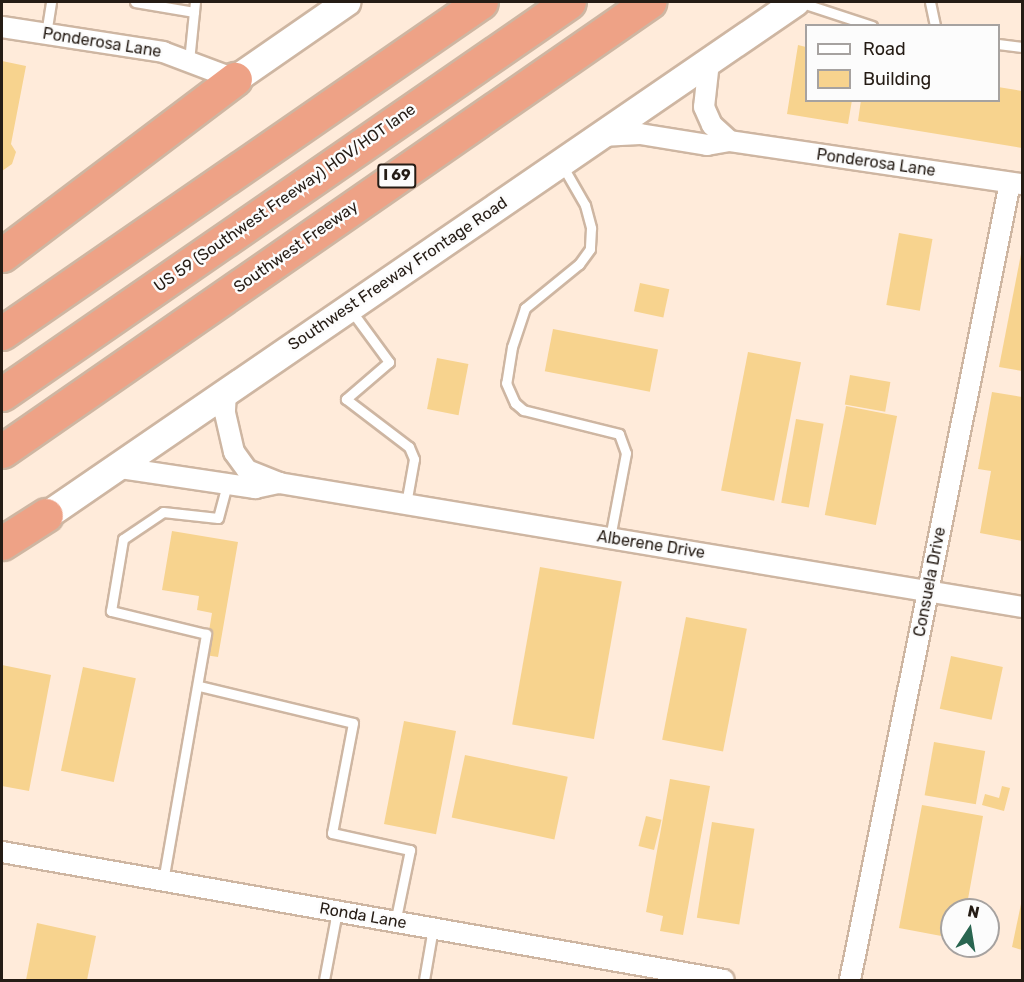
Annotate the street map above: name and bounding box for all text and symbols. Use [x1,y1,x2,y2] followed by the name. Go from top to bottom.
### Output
[41,24,163,62] street label: Ponderosa Lane
[805,24,1000,102] legend
[863,38,906,60] text: Road
[863,68,931,90] text: Building
[150,100,420,296] street label: US 59 (Southwest Freeway) HOV/HOT lane
[815,145,937,181] street label: Ponderosa Lane
[376,164,418,188] road number: I 69
[285,193,511,355] street label: Southwest Freeway Frontage Road
[230,197,362,297] street label: Southwest Freeway
[910,525,950,639] street label: Consuela Drive
[596,527,706,563] street label: Alberene Drive
[940,898,1000,958] north arrow
[318,899,408,933] street label: Ronda Lane
[966,901,981,922] text: N

